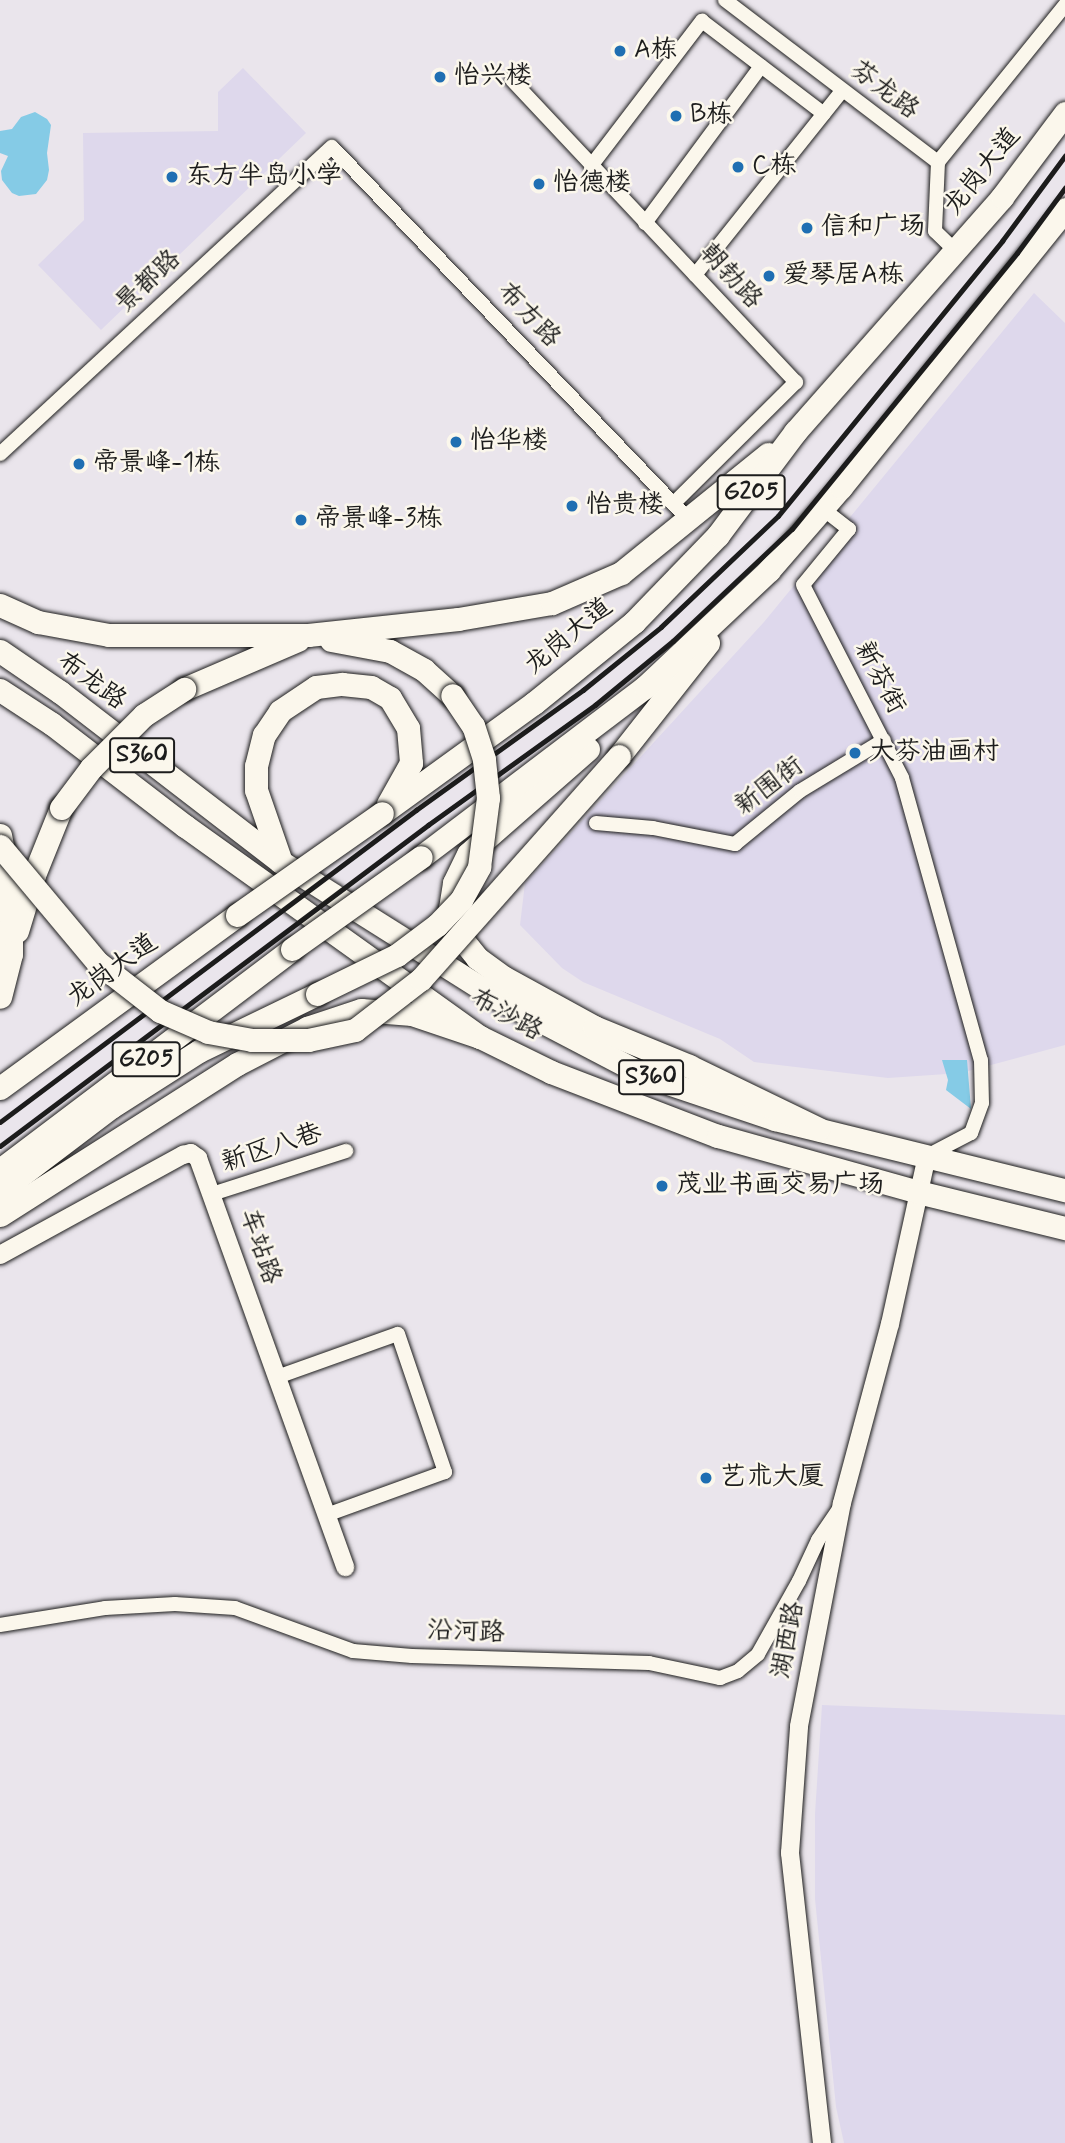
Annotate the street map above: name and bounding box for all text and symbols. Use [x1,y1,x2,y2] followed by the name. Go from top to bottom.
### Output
[634,35,677,67] place label: A栋
[612,43,628,59] marker: A栋
[843,55,925,127] street label: 芬龙路
[454,61,532,93] place label: 怡兴楼
[432,69,448,85] marker: 怡兴楼
[690,100,732,132] place label: B栋
[668,108,684,124] marker: B栋
[938,122,1028,222] street label: 龙岗大道
[752,151,796,183] place label: C栋
[730,159,746,175] marker: C栋
[186,161,342,193] place label: 东方半岛小学
[553,168,631,200] place label: 怡德楼
[164,169,180,185] marker: 东方半岛小学
[531,176,547,192] marker: 怡德楼
[821,212,925,244] place label: 信和广场
[799,220,815,236] marker: 信和广场
[692,238,768,316] street label: 朝勃路
[110,244,188,320] street label: 景都路
[783,260,904,292] place label: 爱琴居A栋
[761,268,777,284] marker: 爱琴居A栋
[490,277,566,355] street label: 布方路
[470,426,548,458] place label: 怡华楼
[448,434,464,450] marker: 怡华楼
[93,448,220,480] place label: 帝景峰-1栋
[71,456,87,472] marker: 帝景峰-1栋
[716,472,786,512] road number: G205
[586,490,664,522] place label: 怡贵楼
[564,498,580,514] marker: 怡贵楼
[315,504,442,536] place label: 帝景峰-3栋
[293,512,309,528] marker: 帝景峰-3栋
[519,592,619,682] street label: 龙岗大道
[847,636,911,720] street label: 新芬街
[50,646,132,718] street label: 布龙路
[109,734,175,776] road number: S360
[869,737,999,769] place label: 大芬油画村
[847,745,863,761] marker: 大芬油画村
[729,751,811,823] street label: 新围街
[62,928,164,1014] street label: 龙岗大道
[464,983,548,1049] street label: 布沙路
[111,1038,181,1079] road number: G205
[618,1056,684,1098] road number: S360
[218,1118,326,1180] street label: 新区八巷
[676,1170,884,1202] place label: 茂业书画交易广场
[654,1178,670,1194] marker: 茂业书画交易广场
[232,1205,286,1289] street label: 车站路
[720,1462,824,1494] place label: 艺术大厦
[698,1470,714,1486] marker: 艺术大厦
[766,1599,812,1681] street label: 湖西路
[426,1616,506,1650] street label: 沿河路

